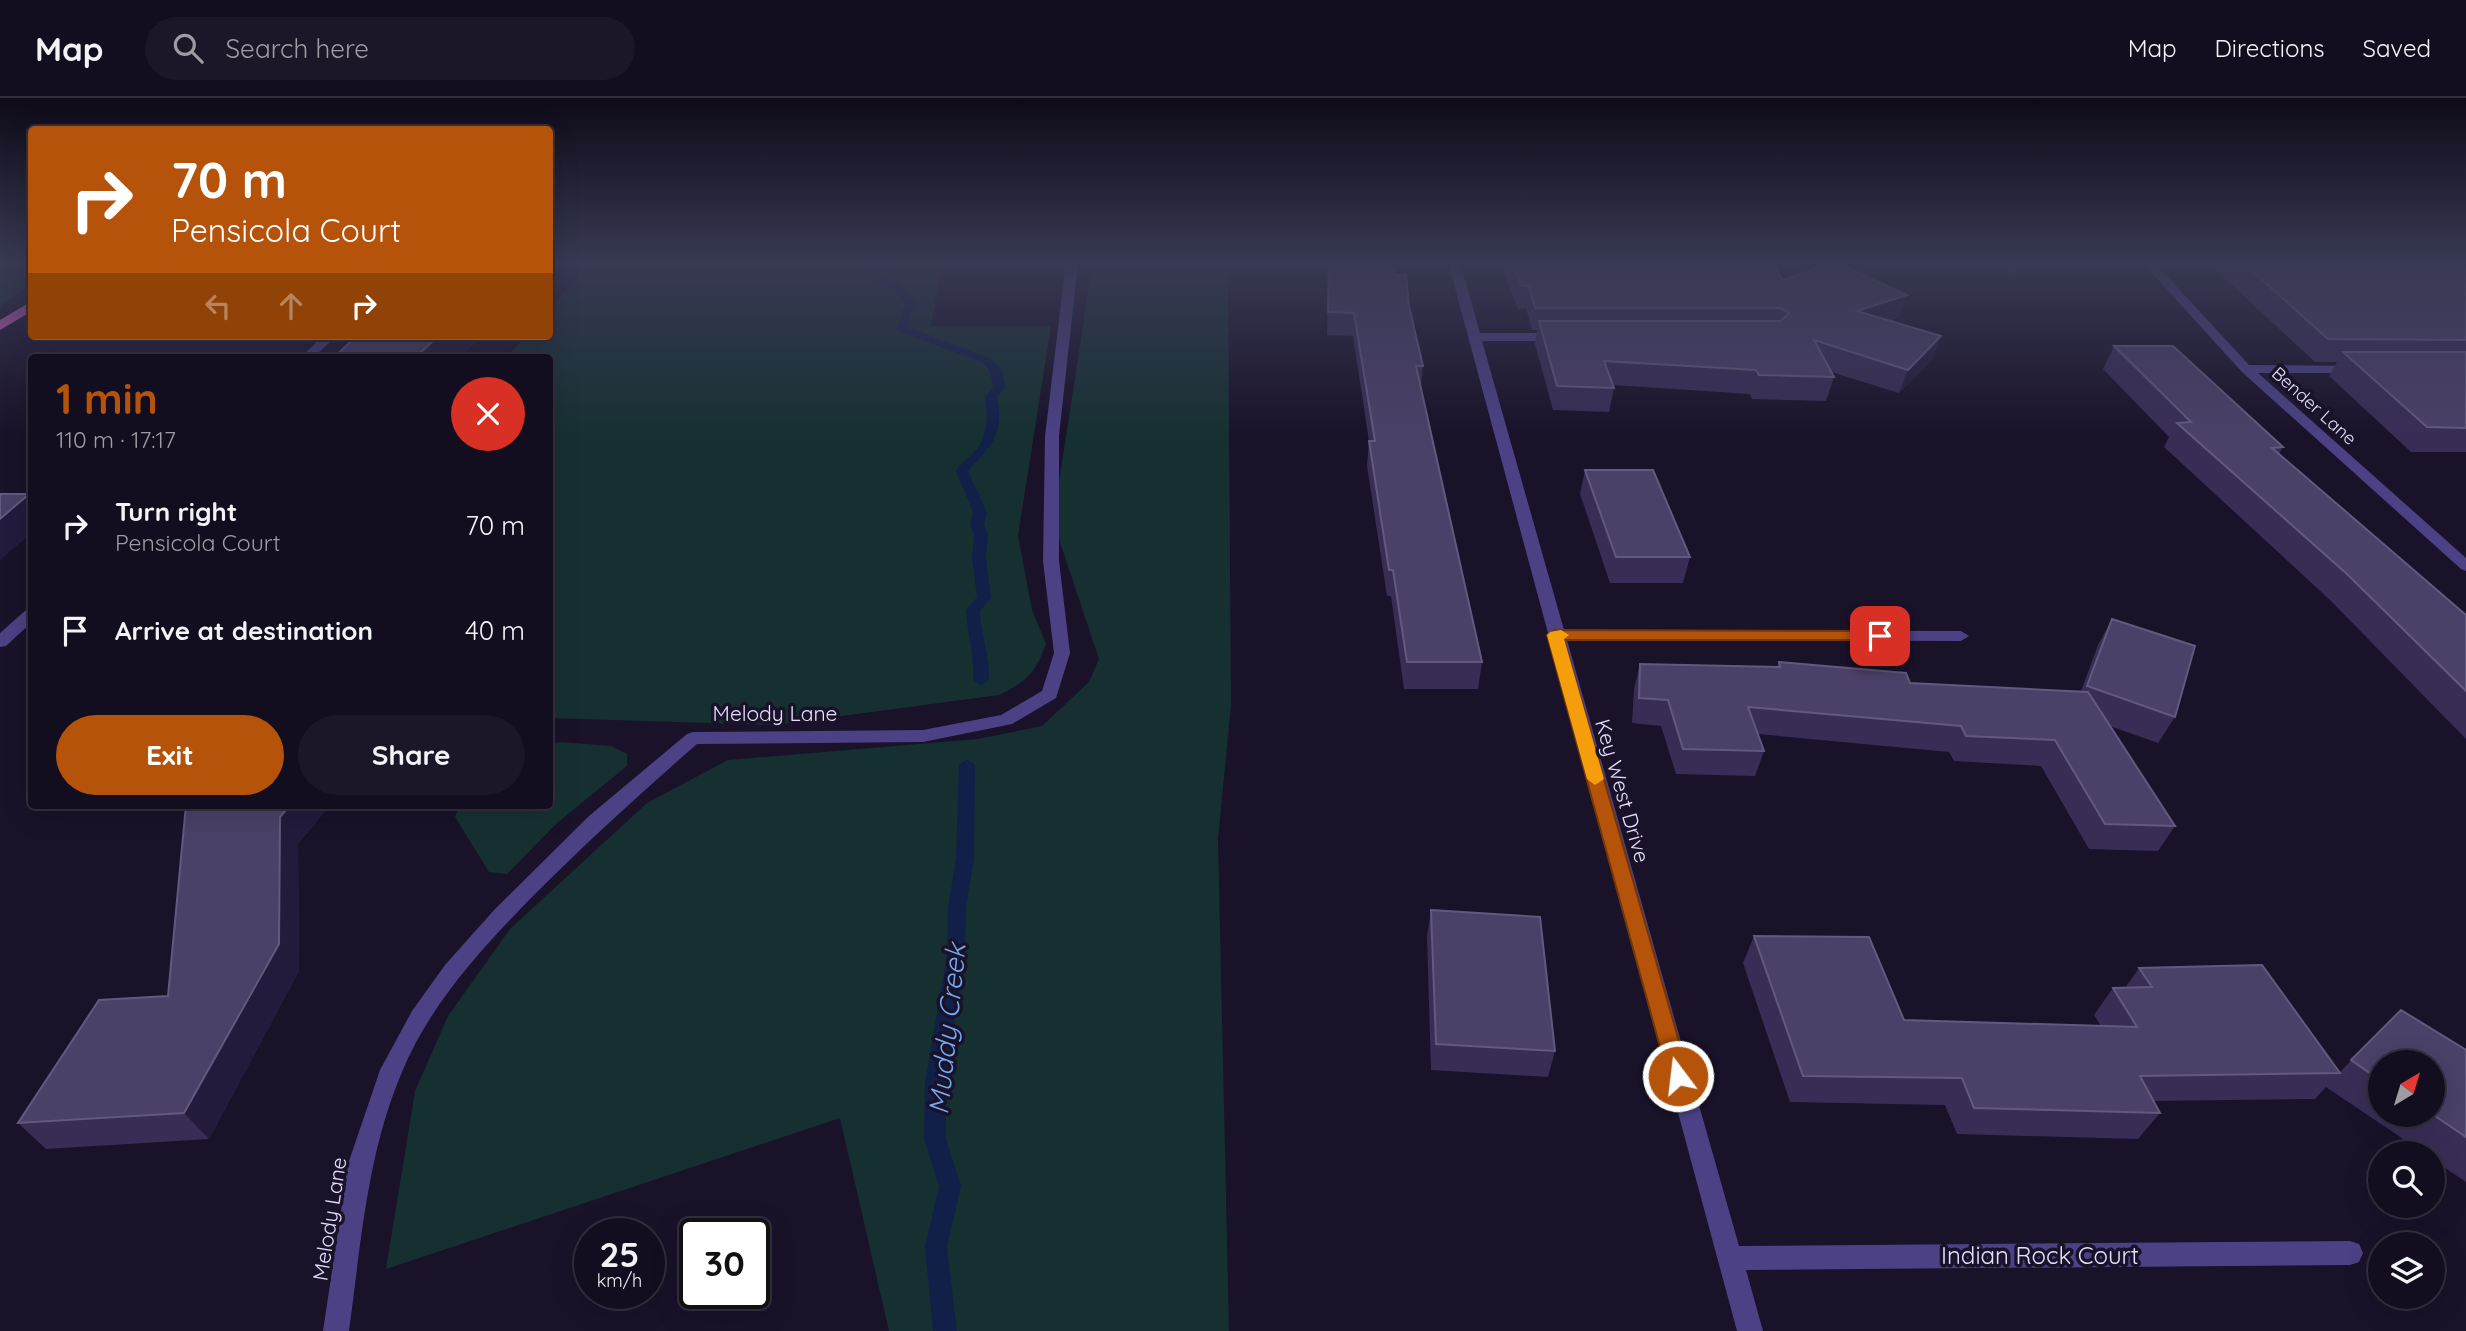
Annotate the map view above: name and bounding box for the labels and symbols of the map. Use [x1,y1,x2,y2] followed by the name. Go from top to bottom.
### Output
[2267,362,2362,450] street label: Bender Lane
[1850,606,1910,666] pin
[713,700,837,726] street label: Melody Lane
[1590,716,1656,866] street label: Key West Drive
[920,939,973,1116] water label: Muddy Creek
[1641,1039,1715,1113] position arrow
[2368,1050,2445,1127] north arrow
[306,1155,352,1283] street label: Melody Lane
[679,1218,770,1309] speed limit sign: 30
[1941,1240,2139,1270] street label: Indian Rock Court

